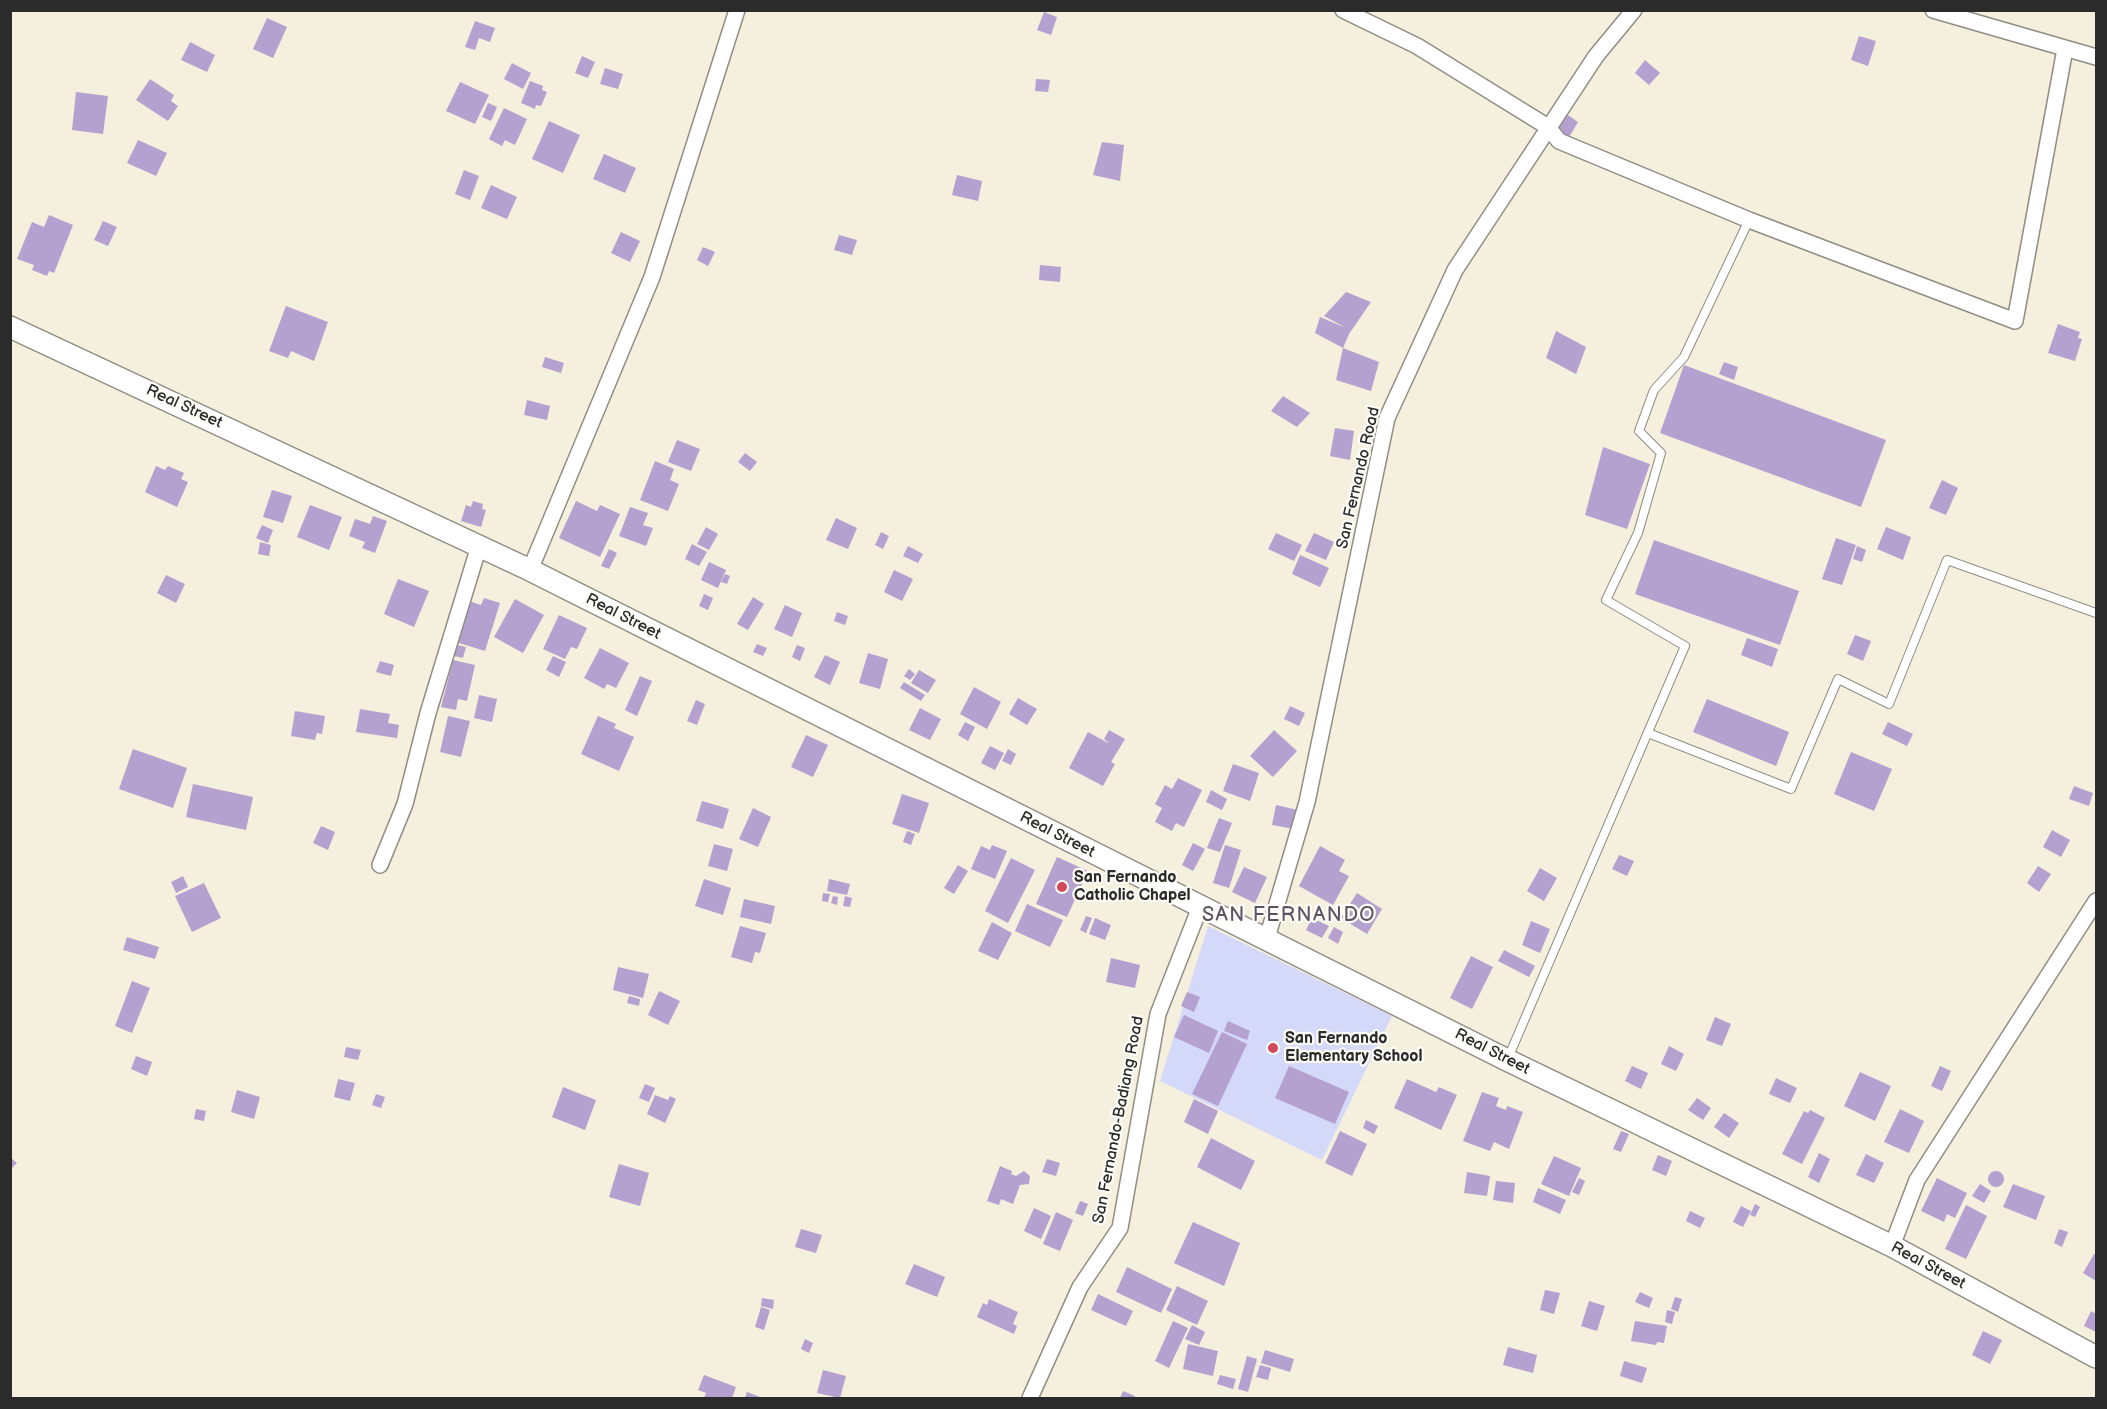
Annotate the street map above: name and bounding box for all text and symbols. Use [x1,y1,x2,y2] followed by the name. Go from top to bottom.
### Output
[143,381,225,433] street label: Real Street
[1333,405,1385,551] street label: San Fernando Road
[582,590,664,644] street label: Real Street
[1016,808,1098,862] street label: Real Street
[1074,868,1190,906] place label: San Fernando Catholic Chapel
[1055,880,1069,894] marker: San Fernando Catholic Chapel
[1202,904,1376,928] district label: SAN FERNANDO
[1089,1015,1149,1225] street label: San Fernando-Badiang Road
[1451,1025,1533,1079] street label: Real Street
[1285,1029,1422,1067] place label: San Fernando Elementary School
[1266,1041,1280,1055] marker: San Fernando Elementary School
[1887,1238,1969,1294] street label: Real Street

